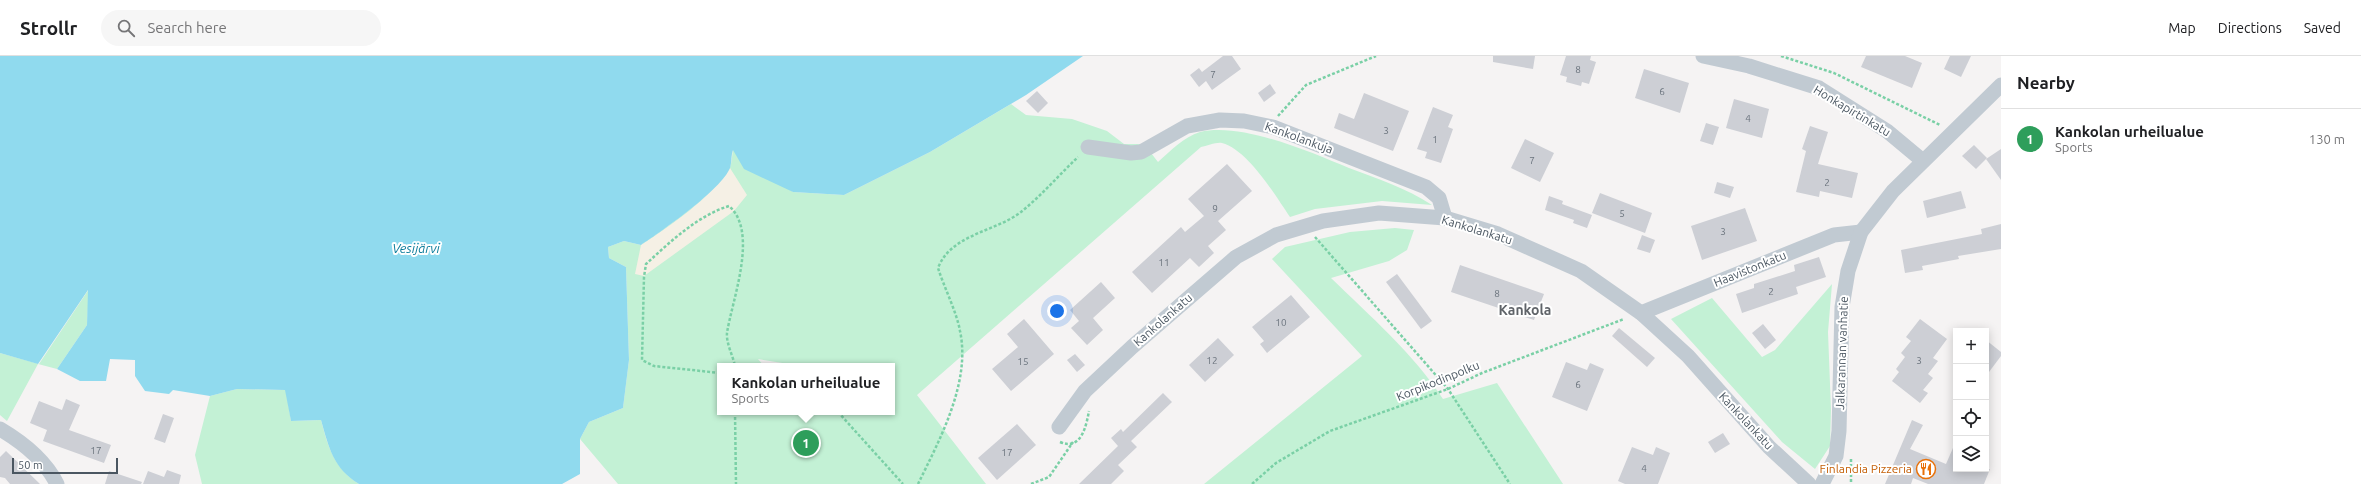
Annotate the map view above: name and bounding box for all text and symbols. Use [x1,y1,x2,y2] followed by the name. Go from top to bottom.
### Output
[101,10,381,46] search box
[20,17,77,39] text: Strollr
[115,17,137,39] icon: search
[147,19,227,36] text: Search here
[2168,20,2196,36] text: Map
[2218,20,2282,36] text: Directions
[2304,20,2341,36] text: Saved
[1575,64,1581,75] house number: 8
[1210,69,1216,80] house number: 7
[2017,73,2075,92] text: Nearby
[1812,83,1893,139] street label: Honkapirtinkatu
[1659,86,1665,97] house number: 6
[1745,113,1751,124] house number: 4
[1263,119,1335,156] street label: Kankolankuja
[2055,123,2204,140] text: Kankolan urheilualue
[1383,125,1389,136] house number: 3
[2026,132,2034,146] text: 1
[2309,132,2345,146] text: 130 m
[1432,134,1438,145] house number: 1
[2055,140,2093,154] text: Sports
[1529,155,1535,166] house number: 7
[1824,177,1830,188] house number: 2
[1212,203,1218,214] house number: 9
[1619,208,1625,219] house number: 5
[1440,213,1514,246] street label: Kankolankatu
[1720,226,1726,237] house number: 3
[392,241,441,255] water label: Vesijärvi
[1712,248,1788,289] street label: Haavistonkatu
[1158,257,1170,268] house number: 11
[1768,286,1774,297] house number: 2
[1494,288,1500,299] house number: 8
[1131,291,1195,349] street label: Kankolankatu
[1833,296,1850,410] street label: Jalkarannan vanhatie
[1047,301,1067,321] your location
[1499,302,1551,318] district label: Kankola
[1275,317,1287,328] house number: 10
[1953,328,1989,472] map controls
[1953,328,1989,364] button: +
[1206,355,1218,366] house number: 12
[1916,355,1922,366] house number: 3
[1017,356,1029,367] house number: 15
[1394,358,1481,403] street label: Korpikodinpolku
[717,363,895,415] popup
[1953,364,1989,400] button: −
[732,374,880,391] text: Kankolan urheilualue
[1575,379,1581,390] house number: 6
[1717,389,1776,452] street label: Kankolankatu
[732,391,769,405] text: Sports
[1953,400,1989,436] button: locate
[793,428,819,458] pin: 1
[1953,436,1989,472] button: layers
[90,445,102,456] house number: 17
[1001,447,1013,458] house number: 17
[12,456,118,475] scale bar
[1915,458,1937,480] restaurant icon: Finlandia Pizzeria
[18,459,42,471] text: 50 m
[1820,462,1912,475] place label: Finlandia Pizzeria
[1641,463,1647,474] house number: 4

